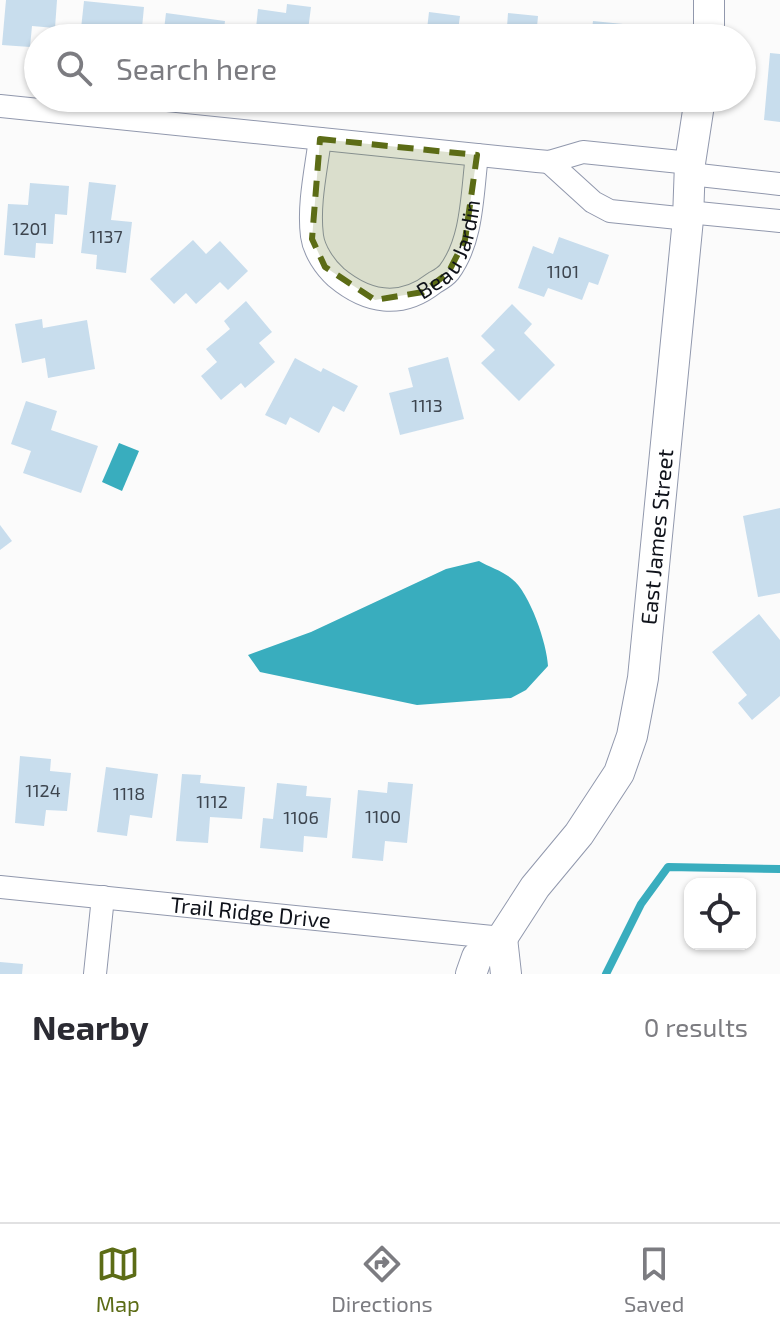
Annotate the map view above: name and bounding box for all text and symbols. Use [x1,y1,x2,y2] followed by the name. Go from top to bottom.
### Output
[24,24,756,112] search box
[52,46,96,90] icon: search
[116,50,277,86] text: Search here
[411,198,484,303] street label: Beau Jardin
[12,217,48,239] house number: 1201
[89,225,123,247] house number: 1137
[547,260,579,282] house number: 1101
[411,394,443,416] house number: 1113
[634,448,677,626] street label: East James Street
[25,779,61,801] house number: 1124
[113,782,145,804] house number: 1118
[196,790,228,812] house number: 1112
[365,805,401,827] house number: 1100
[283,806,319,828] house number: 1106
[684,878,756,950] map controls
[684,878,756,950] button: locate
[169,890,332,933] street label: Trail Ridge Drive
[32,1006,149,1047] text: Nearby
[644,1011,748,1042] text: 0 results
[96,1242,140,1316] tab: Map
[331,1242,433,1316] tab: Directions
[624,1242,684,1316] tab: Saved

